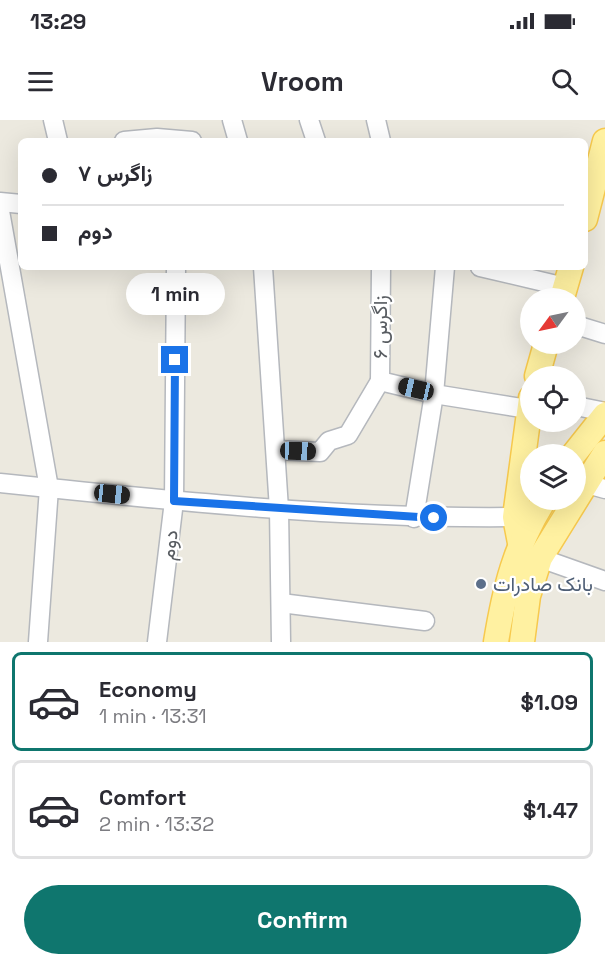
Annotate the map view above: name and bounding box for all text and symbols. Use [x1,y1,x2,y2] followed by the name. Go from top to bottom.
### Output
[30,7,86,35] text: 13:29
[261,64,344,99] text: Vroom
[24,65,57,98] icon: menu
[548,65,581,98] icon: search
[78,159,153,187] text: زاگرس ۷
[78,217,113,245] text: دوم
[126,273,225,315] callout: 1 min
[151,281,200,307] text: 1 min
[520,288,586,354] north arrow
[520,288,586,510] map controls
[367,295,393,359] street label: زاگرس ۶
[161,346,188,373] route end
[520,366,586,432] button: locate
[396,376,436,402] car
[280,441,316,461] car
[520,444,586,510] button: layers
[93,483,131,505] car
[420,504,447,531] route start
[154,528,184,562] street label: دوم
[493,571,593,597] place label: بانک صادرات
[474,577,488,591] marker: بانک صادرات
[27,675,81,729] icon: car
[99,675,197,703] text: Economy
[521,688,578,716] text: $1.09
[99,703,207,729] text: 1 min · 13:31
[27,783,81,837] icon: car
[99,783,187,811] text: Comfort
[523,796,578,824] text: $1.47
[99,811,214,837] text: 2 min · 13:32
[24,885,581,954] button: Confirm

